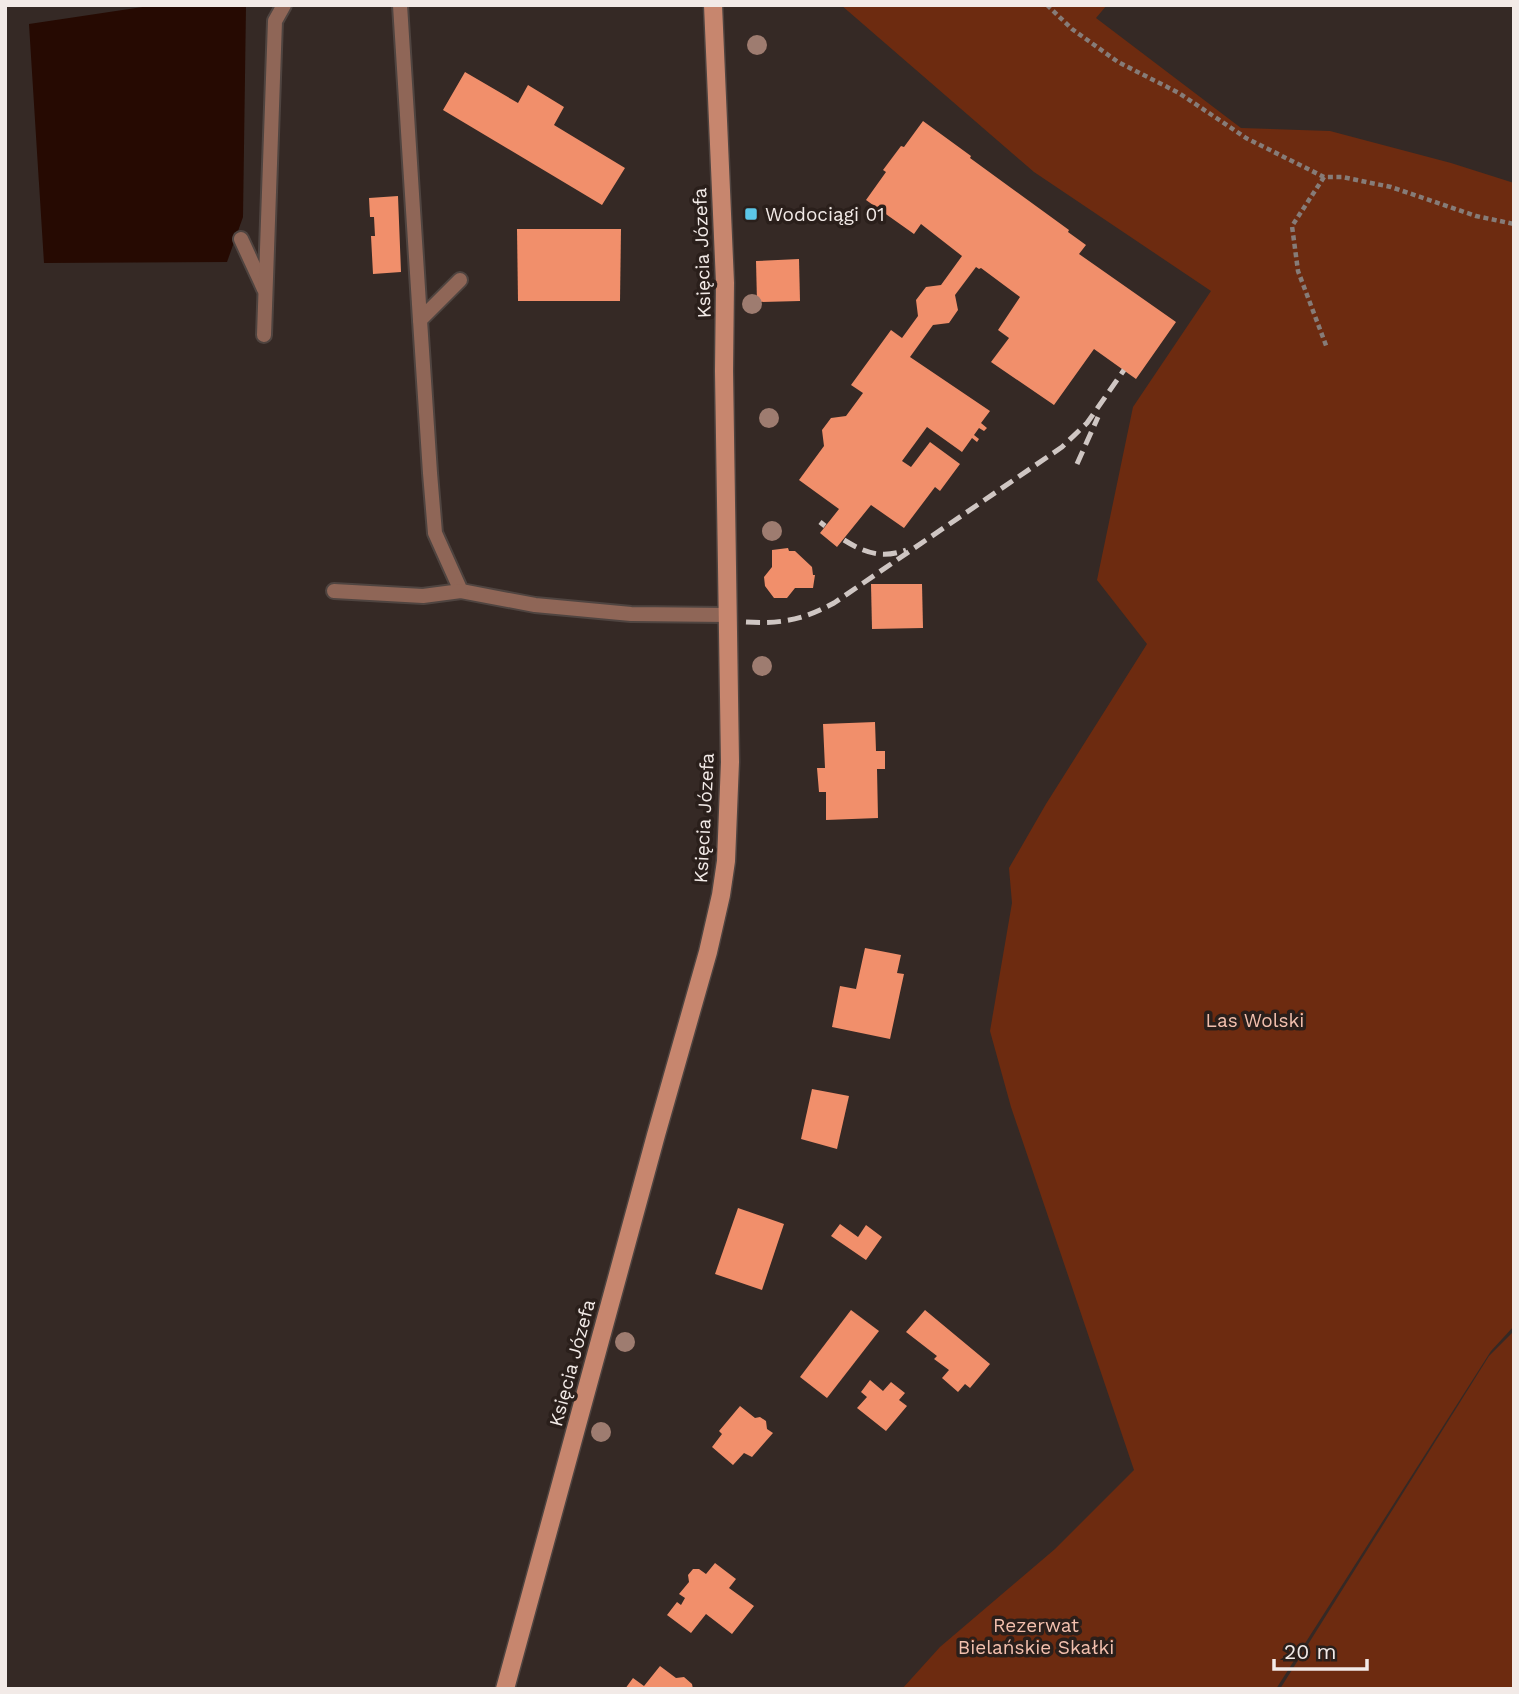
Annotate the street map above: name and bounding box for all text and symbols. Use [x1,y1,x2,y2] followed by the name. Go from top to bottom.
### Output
[688,187,716,319] street label: Księcia Józefa
[765,203,885,226] place label: Wodociągi 01
[743,206,759,222] marker: Wodociągi 01
[689,752,719,884] street label: Księcia Józefa
[1206,1009,1304,1032] park label: Las Wolski
[544,1297,600,1429] street label: Księcia Józefa
[958,1614,1114,1659] park label: Rezerwat Bielańskie Skałki
[1274,1628,1367,1672] scale bar
[1284,1639,1336,1664] text: 20 m

